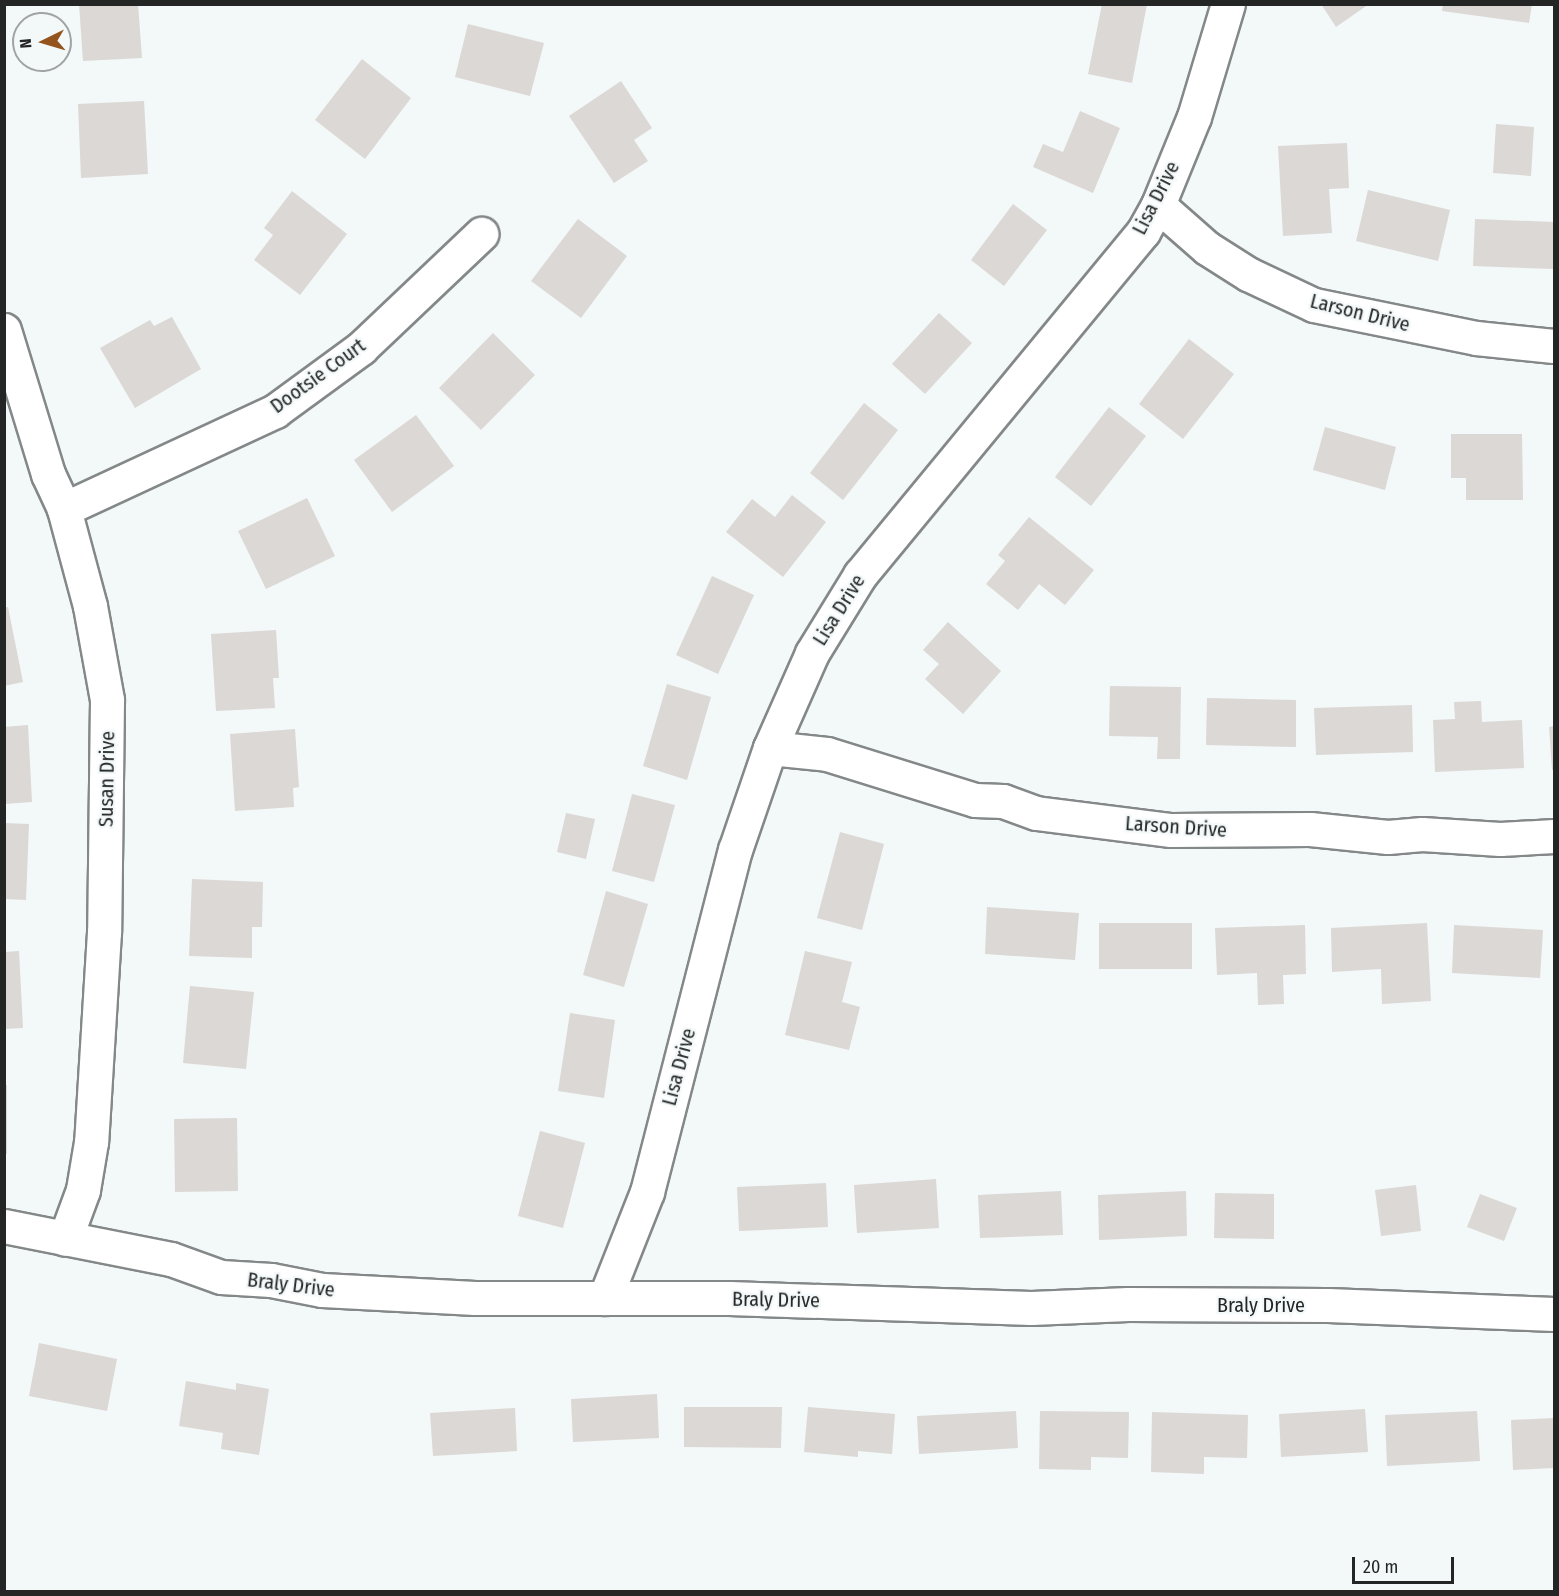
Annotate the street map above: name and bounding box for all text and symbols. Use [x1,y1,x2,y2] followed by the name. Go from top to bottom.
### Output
[12,12,72,72] north arrow
[16,38,35,49] text: N
[1127,157,1185,239] street label: Lisa Drive
[1308,289,1412,337] street label: Larson Drive
[266,333,370,419] street label: Dootsie Court
[808,570,870,650] street label: Lisa Drive
[94,731,120,827] street label: Susan Drive
[1124,811,1228,843] street label: Larson Drive
[657,1026,701,1108] street label: Lisa Drive
[246,1268,336,1302] street label: Braly Drive
[732,1287,820,1313] street label: Braly Drive
[1217,1293,1305,1317] street label: Braly Drive
[1355,1545,1457,1583] scale bar
[1363,1556,1398,1578] text: 20 m

